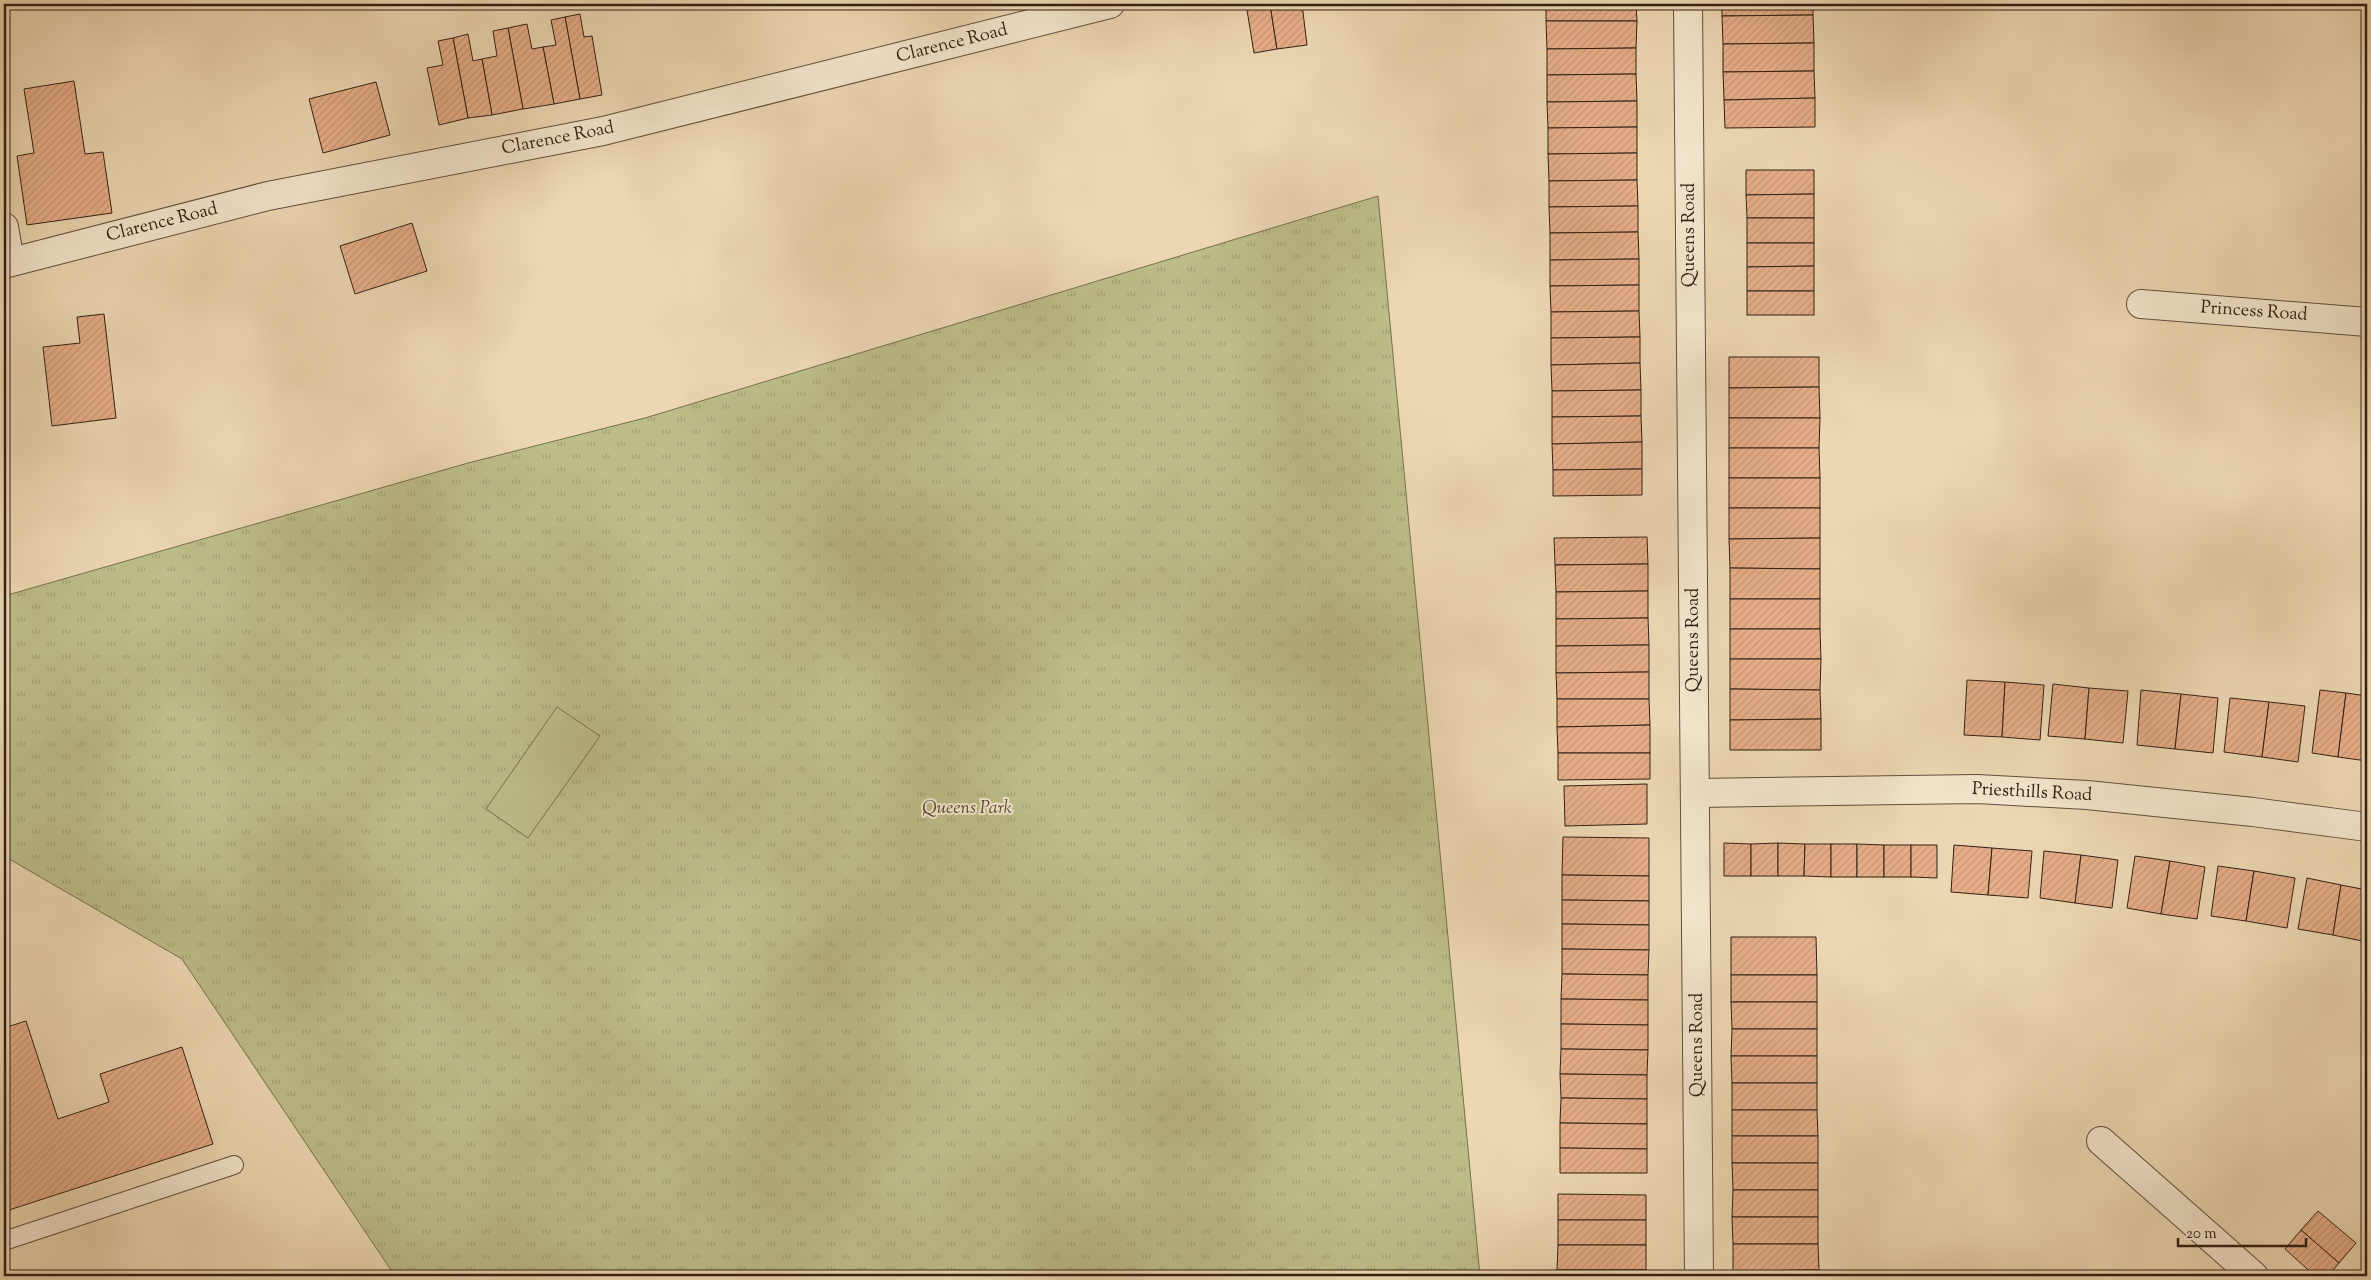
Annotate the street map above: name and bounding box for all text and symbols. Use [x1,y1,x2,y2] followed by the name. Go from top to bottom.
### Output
[894,18,1010,70] street label: Clarence Road
[500,115,616,163] street label: Clarence Road
[1677,183,1703,287] street label: Queens Road
[104,197,220,249] street label: Clarence Road
[2200,295,2308,329] street label: Princess Road
[1681,588,1707,692] street label: Queens Road
[1971,777,2093,809] street label: Priesthills Road
[922,796,1012,822] park label: Queens Park
[1685,993,1711,1097] street label: Queens Road
[2178,1215,2306,1247] scale bar
[2186,1224,2217,1245] text: 20 m

